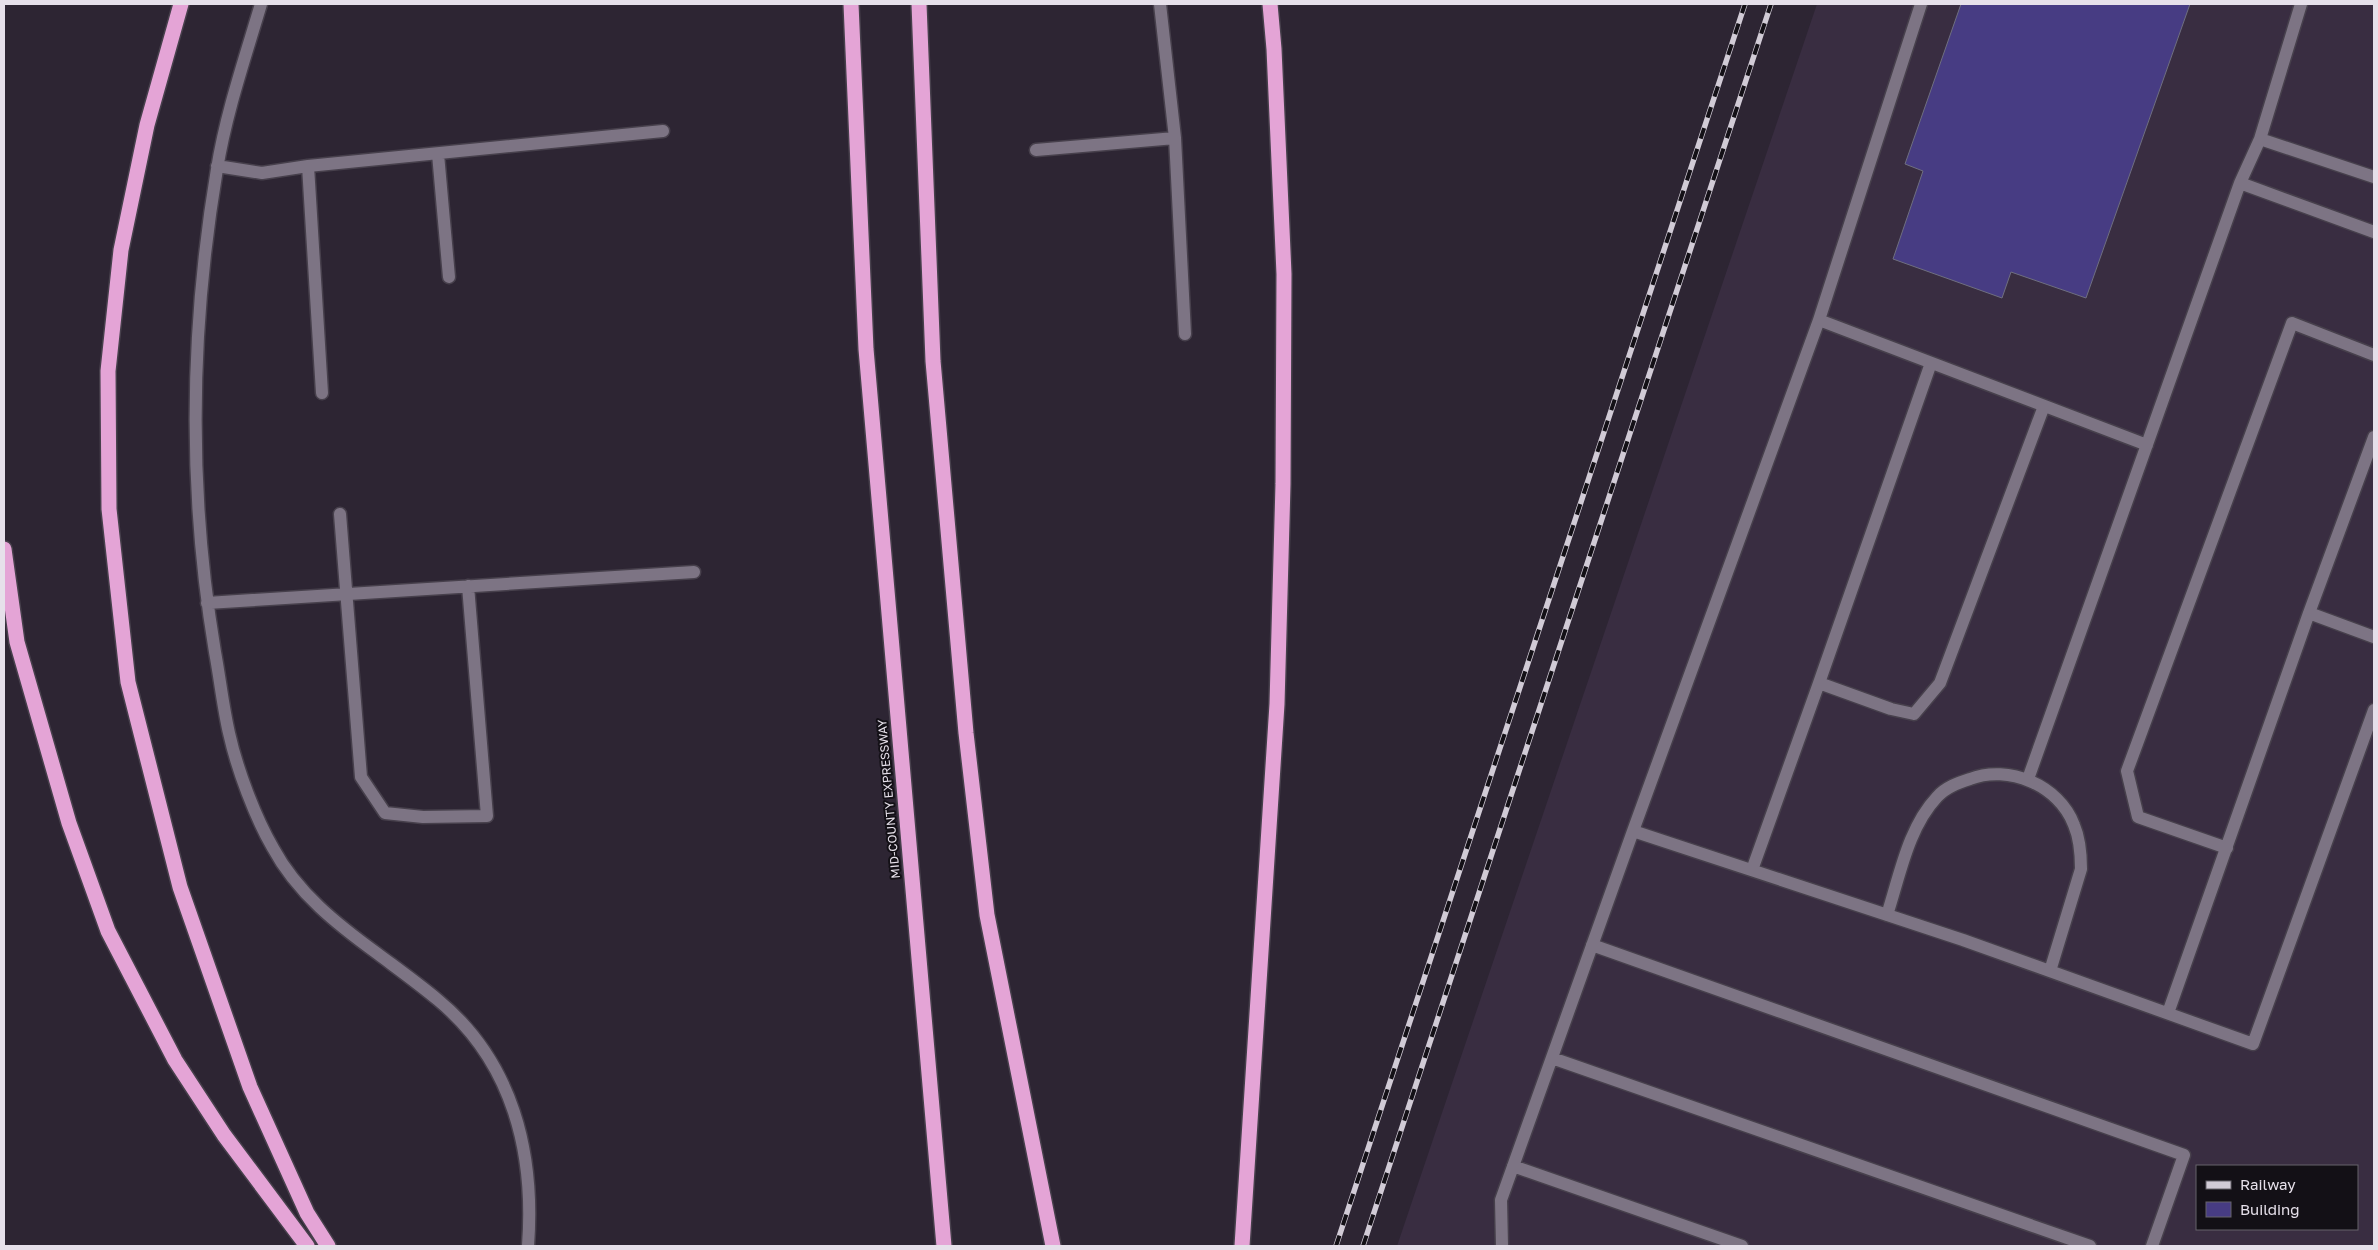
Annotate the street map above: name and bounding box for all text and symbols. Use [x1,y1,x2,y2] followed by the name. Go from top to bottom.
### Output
[874,719,903,879] street label: MID-COUNTY EXPRESSWAY
[2196,1165,2358,1230] legend
[2240,1175,2296,1193] text: Railway
[2240,1200,2300,1218] text: Building

